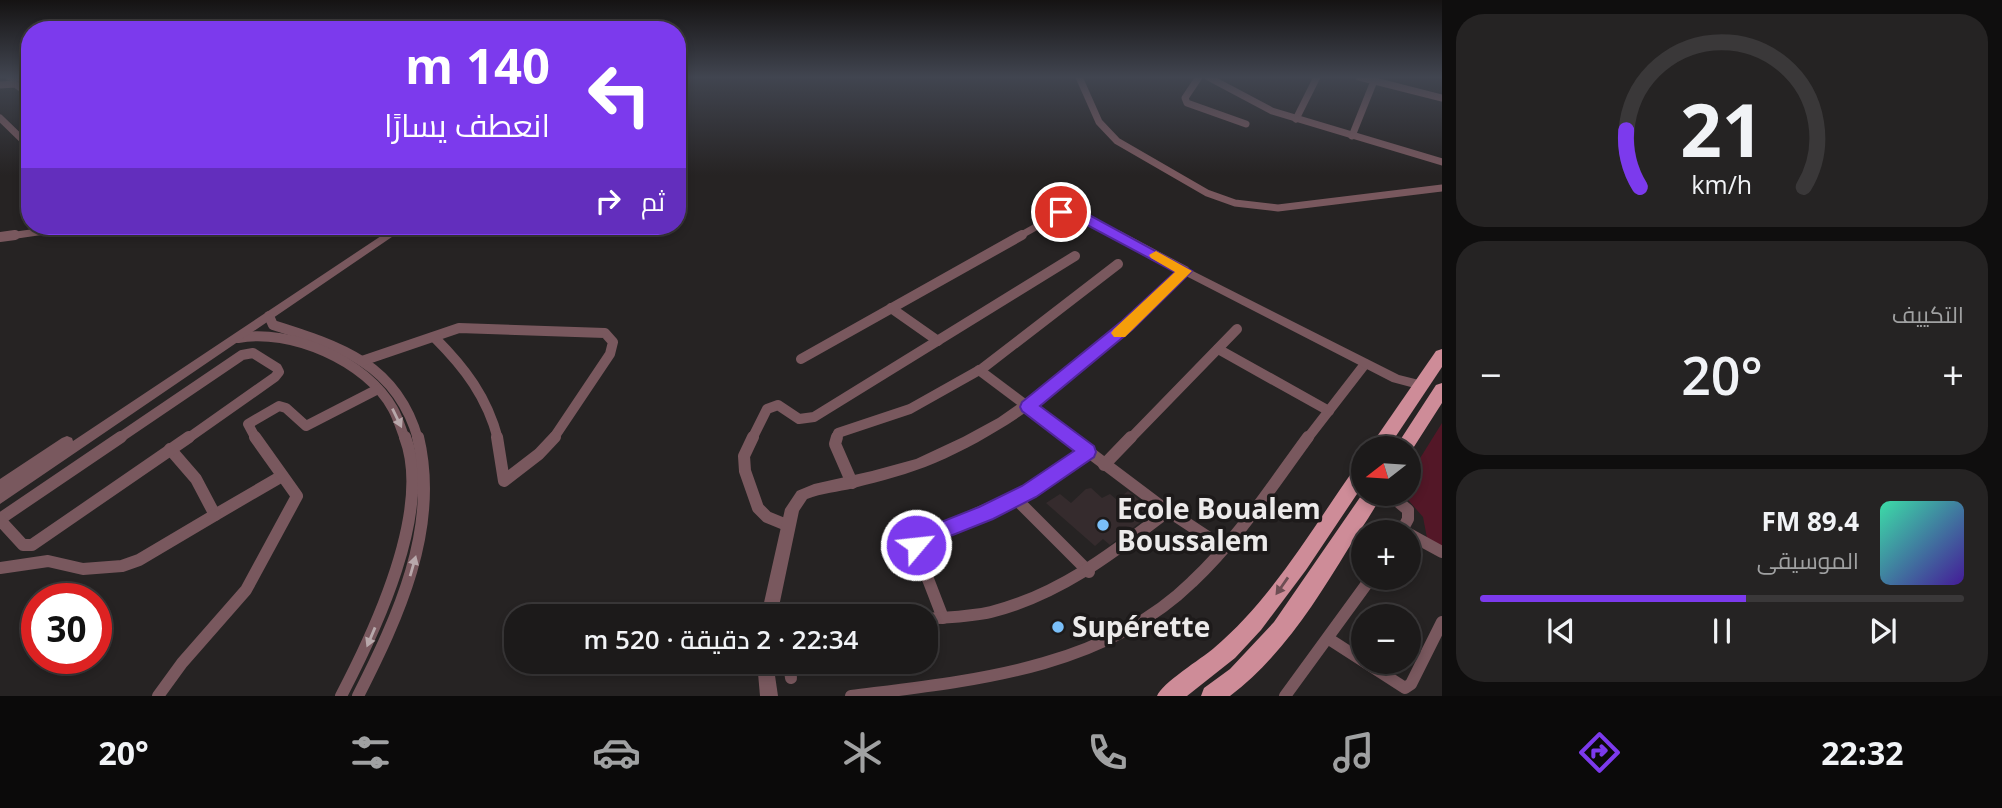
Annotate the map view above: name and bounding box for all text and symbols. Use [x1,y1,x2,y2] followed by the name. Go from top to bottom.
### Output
[405,32,550,98] text: 140 m
[574,49,665,140] icon: left
[1680,79,1764,178] text: 21
[384,103,550,146] text: انعطف يسارًا
[1692,166,1752,200] text: km/h
[589,182,627,220] icon: right
[1031,182,1091,242] pin
[641,183,665,219] text: ثم
[1042,193,1080,231] icon: arrive
[1892,298,1964,330] text: التكييف
[1681,339,1763,410] text: 20°
[1480,348,1502,400] text: −
[1942,348,1964,400] text: +
[391,408,402,428] one-way arrow
[1351,436,1421,506] north arrow
[1351,436,1421,674] map controls
[1117,489,1321,559] place label: Ecole Boualem Boussalem
[1761,503,1859,539] text: 89.4 FM
[879,508,953,582] position arrow
[1095,517,1111,533] marker: Ecole Boualem Boussalem
[1351,520,1421,590] button: +
[1757,544,1859,576] text: الموسيقى
[409,555,419,576] one-way arrow
[1275,577,1289,595] one-way arrow
[21,583,112,674] speed limit sign: 30
[1351,604,1421,674] button: −
[1072,607,1210,645] place label: Supérette
[1542,612,1580,650] icon: previous
[1703,612,1741,650] icon: pause
[1864,612,1902,650] icon: next
[1050,619,1066,635] marker: Supérette
[584,621,858,657] text: 22:34 · 2 دقيقة · 520 m
[365,627,376,648] one-way arrow
[346,728,395,777] icon: filters
[592,728,641,777] icon: car
[838,728,887,777] icon: climate
[1083,728,1132,777] icon: phone
[1329,728,1378,777] icon: music
[1575,728,1624,777] icon: directions
[98,731,149,774] text: 20°
[1821,731,1904,774] text: 22:32

